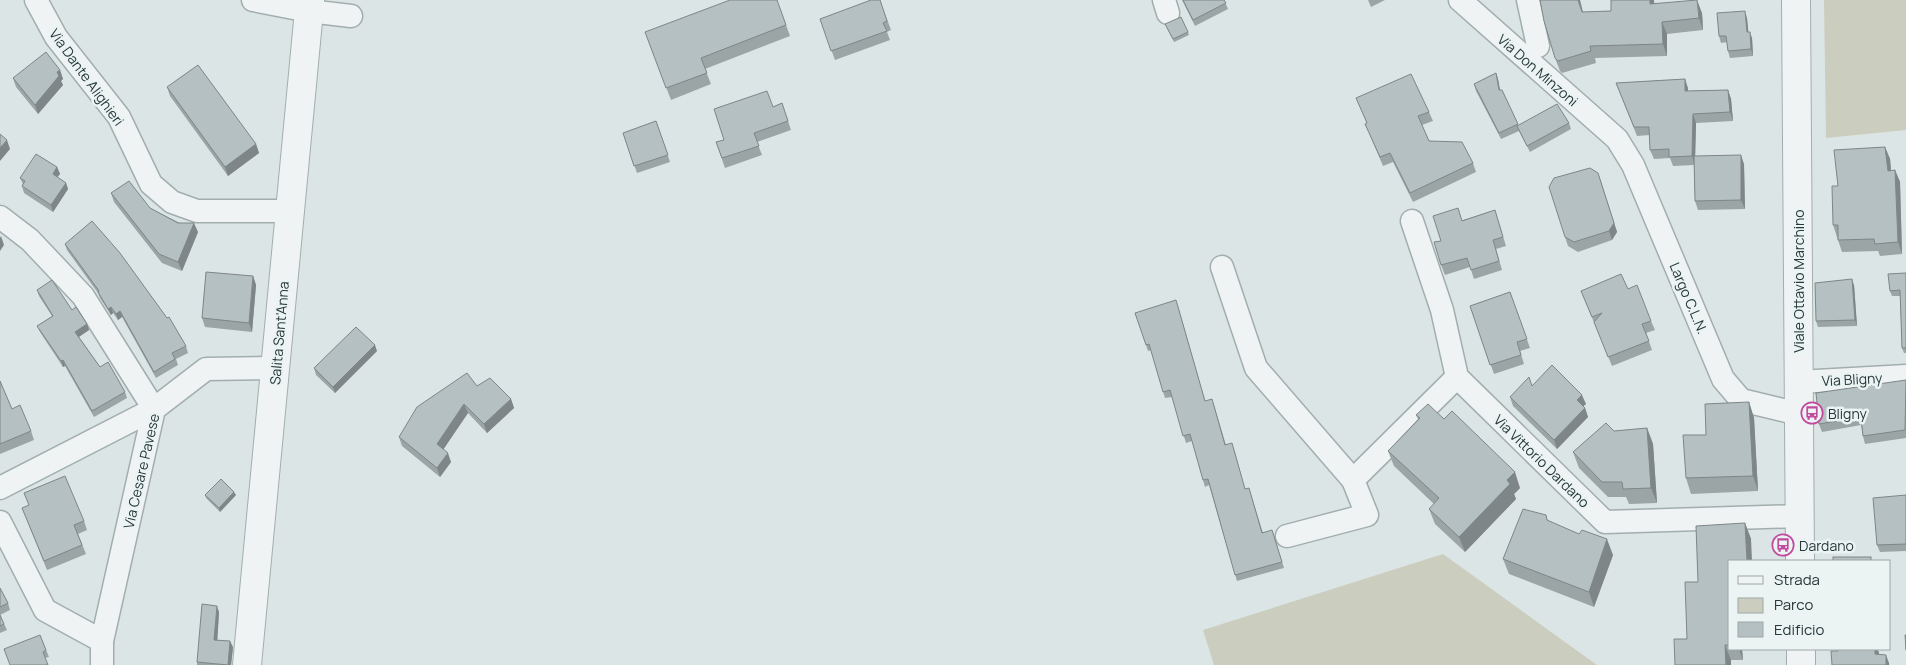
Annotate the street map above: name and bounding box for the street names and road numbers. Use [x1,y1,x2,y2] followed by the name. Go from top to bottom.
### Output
[45,25,129,129] street label: Via Dante Alighieri
[1494,30,1582,110] street label: Via Don Minzoni
[1789,209,1808,353] street label: Viale Ottavio Marchino
[1665,259,1713,337] street label: Largo C.L.N.
[265,280,293,386] street label: Salita Sant'Anna
[1821,368,1883,390] street label: Via Bligny
[1490,410,1594,512] street label: Via Vittorio Dardano
[119,412,163,530] street label: Via Cesare Pavese

